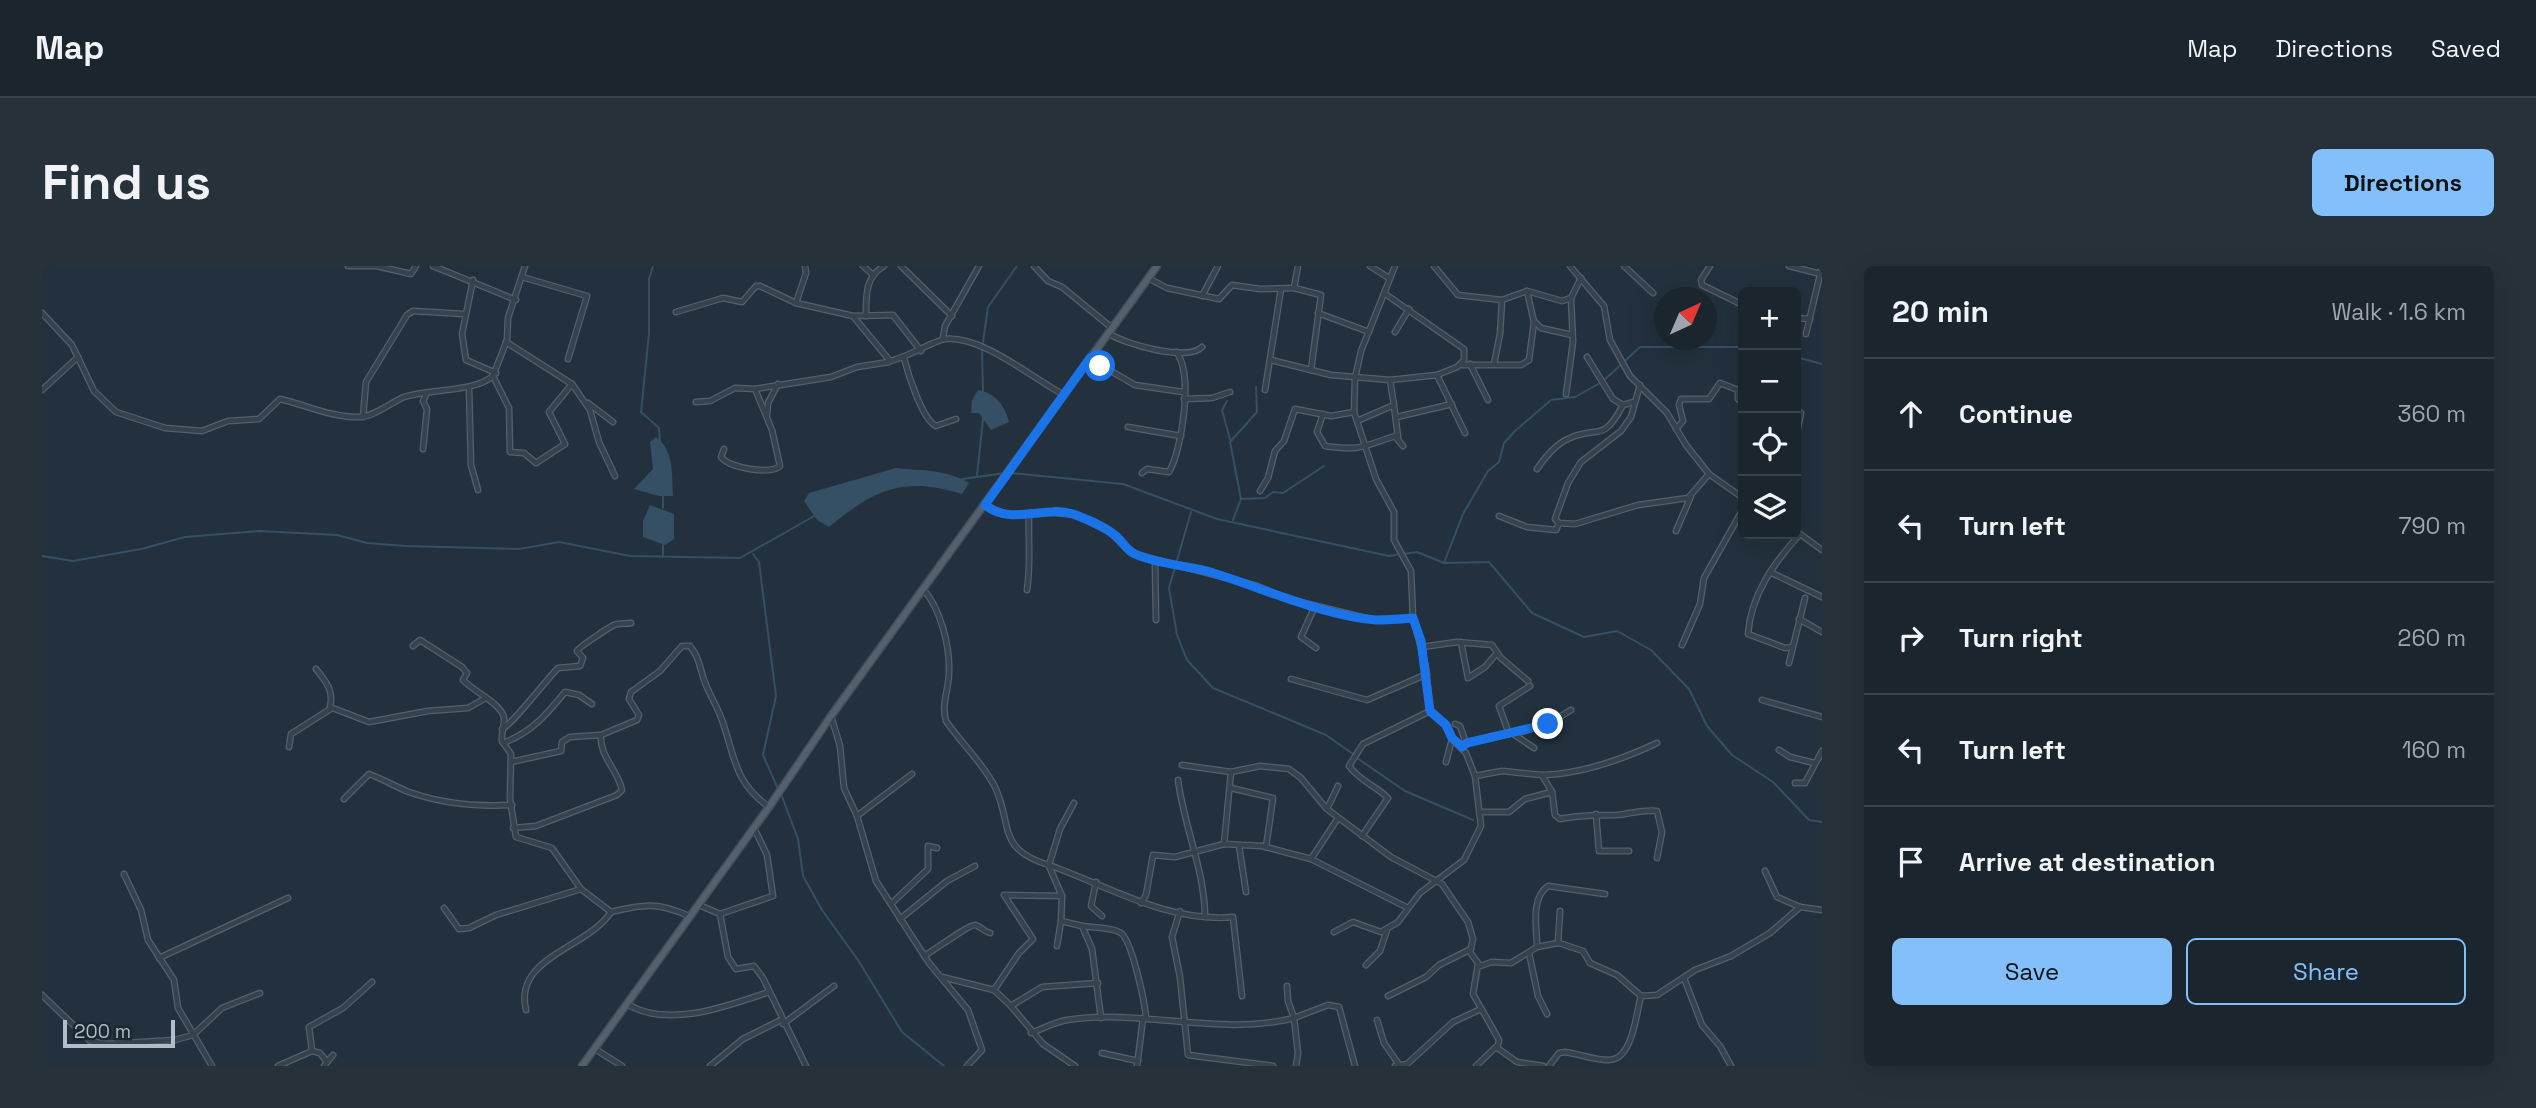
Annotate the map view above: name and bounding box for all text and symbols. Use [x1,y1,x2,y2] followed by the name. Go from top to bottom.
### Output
[35,27,104,69] text: Map
[2187,33,2237,64] text: Map
[2275,33,2393,64] text: Directions
[2431,33,2501,64] text: Saved
[2312,149,2494,216] button: Directions
[42,151,211,213] text: Find us
[1654,287,1717,350] north arrow
[1738,287,1801,539] map controls
[1738,287,1801,350] button: +
[1892,292,1989,331] text: 20 min
[2331,297,2466,327] text: Walk · 1.6 km
[1084,350,1115,381] route start
[1738,350,1801,413] button: −
[1892,395,1930,433] icon: ahead
[1959,397,2073,431] text: Continue
[2398,399,2466,429] text: 360 m
[1738,413,1801,476] button: locate
[1738,476,1801,539] button: layers
[1892,507,1930,545] icon: left
[1959,509,2066,543] text: Turn left
[2399,511,2466,541] text: 790 m
[1892,619,1930,657] icon: right
[1959,621,2083,655] text: Turn right
[2398,623,2466,653] text: 260 m
[1532,708,1563,739] route end
[1892,731,1930,769] icon: left
[1959,733,2066,767] text: Turn left
[2402,735,2466,765] text: 160 m
[1892,843,1930,881] icon: arrive
[1959,845,2216,879] text: Arrive at destination
[1892,938,2172,1005] button: Save
[2186,938,2466,1005] button: Share
[63,1017,175,1049] scale bar
[74,1019,131,1044] text: 200 m

